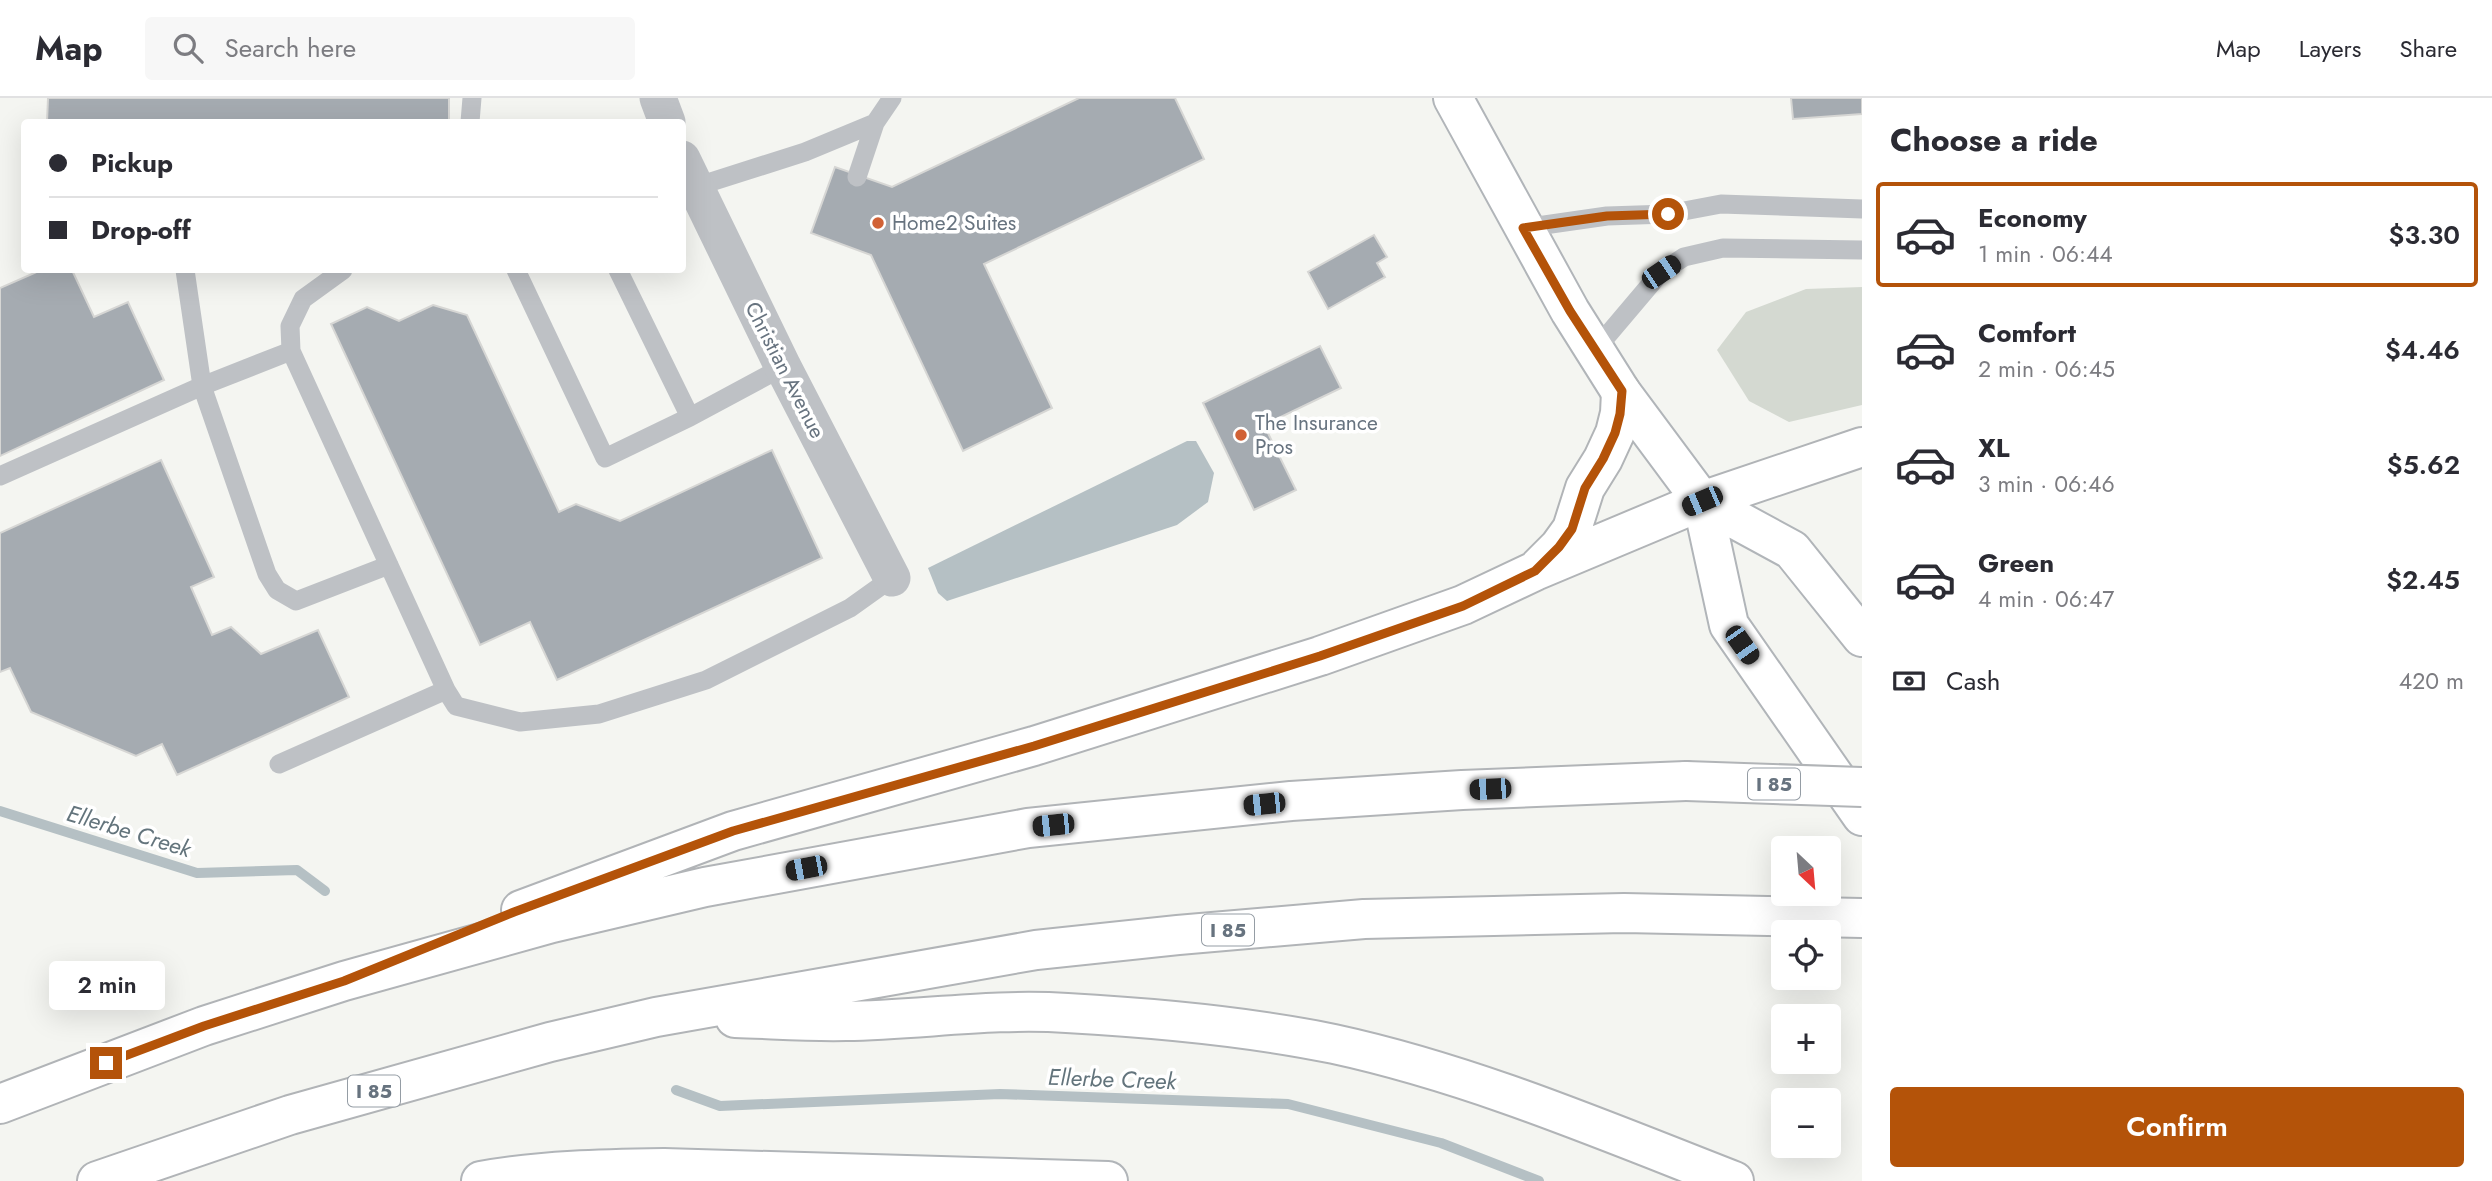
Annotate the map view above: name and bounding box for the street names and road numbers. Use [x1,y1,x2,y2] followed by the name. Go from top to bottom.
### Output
[738,296,832,444] street label: Christian Avenue
[1748,768,1800,800] road number: I 85
[1202,915,1254,946] road number: I 85
[348,1076,400,1107] road number: I 85

